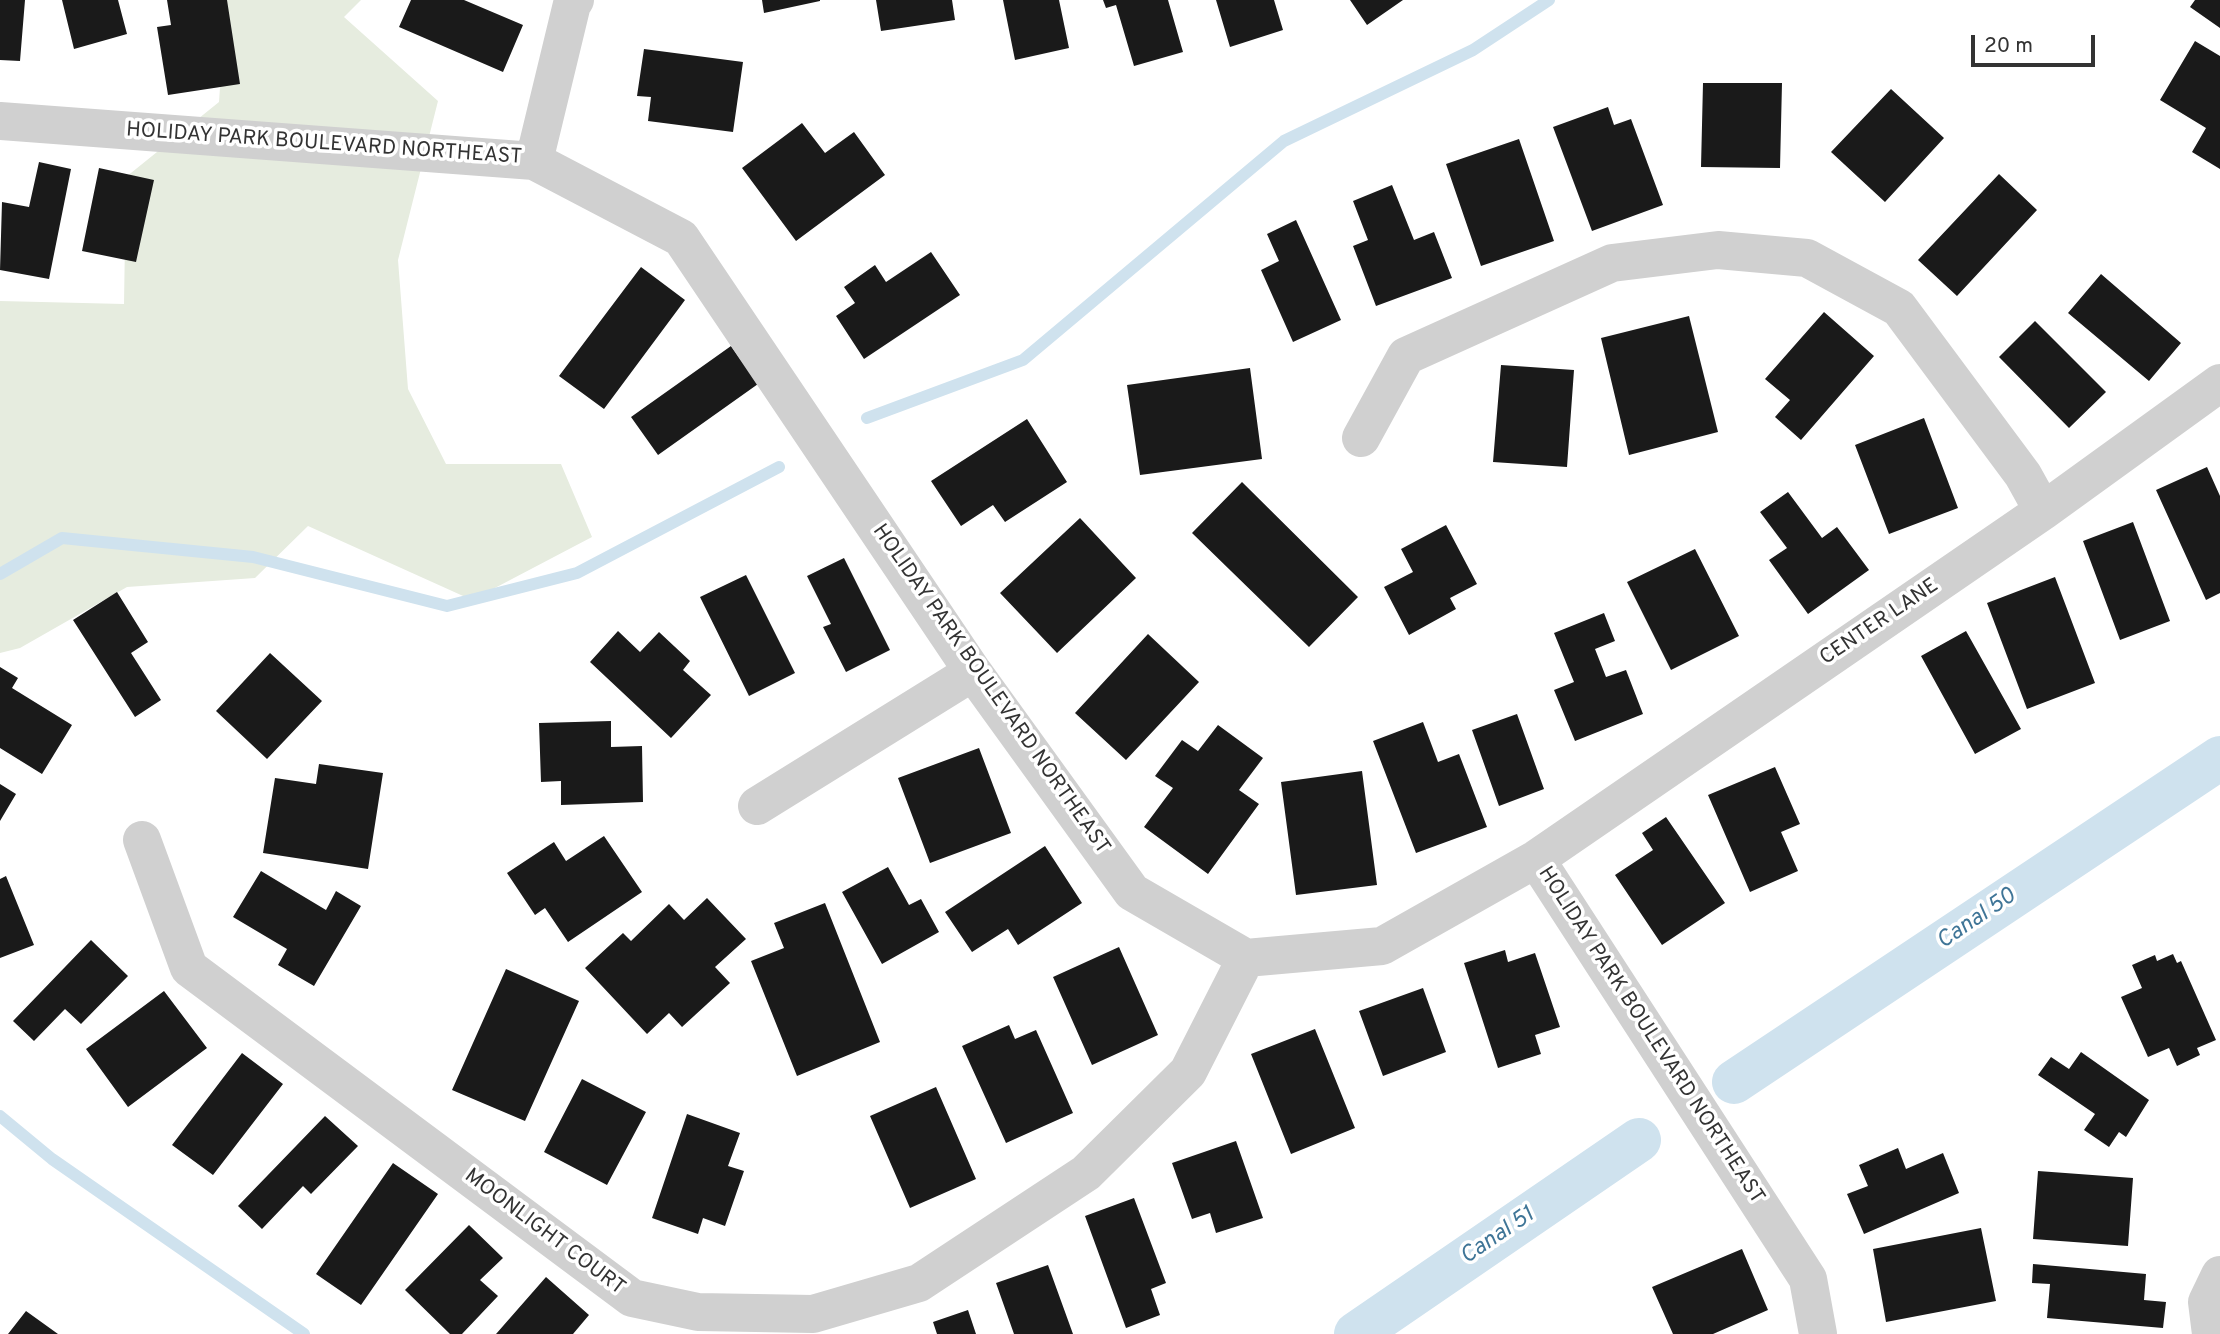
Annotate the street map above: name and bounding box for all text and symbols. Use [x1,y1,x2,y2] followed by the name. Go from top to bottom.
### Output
[1975,21,2099,65] scale bar
[1984,33,2033,60] text: 20 m
[125,119,523,171] street label: HOLIDAY PARK BOULEVARD NORTHEAST
[866,520,1114,860] street label: HOLIDAY PARK BOULEVARD NORTHEAST
[1816,574,1944,672] street label: CENTER LANE
[1531,863,1769,1209] street label: HOLIDAY PARK BOULEVARD NORTHEAST
[1932,884,2022,956] water label: Canal 50
[459,1164,629,1302] street label: MOONLIGHT COURT
[1456,1202,1540,1272] water label: Canal 51

